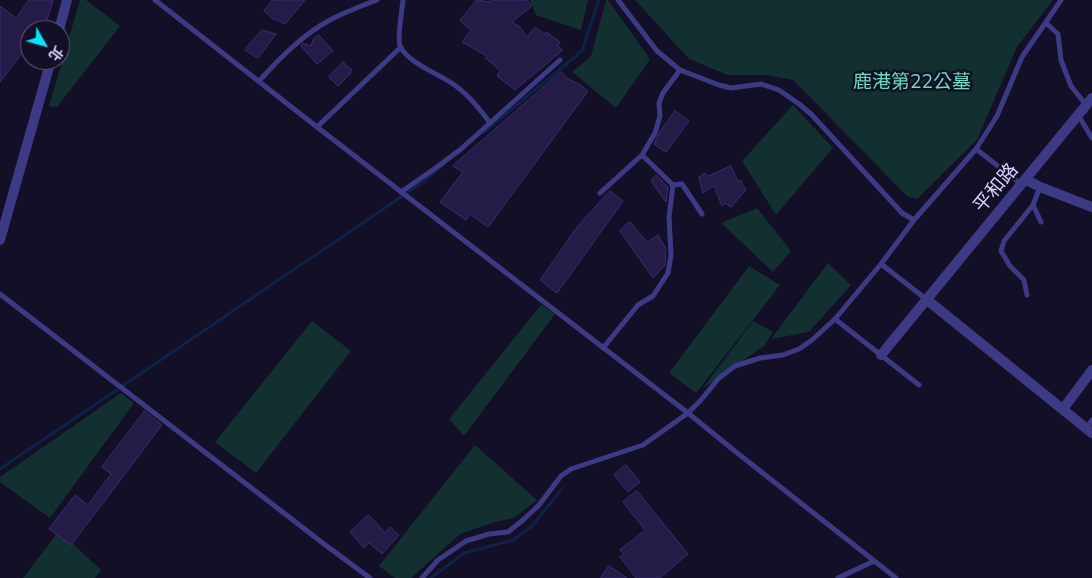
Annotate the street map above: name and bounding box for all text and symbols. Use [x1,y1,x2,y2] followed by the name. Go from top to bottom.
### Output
[20,20,70,70] north arrow
[45,43,67,65] text: 北
[853,71,971,93] park label: 鹿港第22公墓
[969,159,1023,217] street label: 平和路

